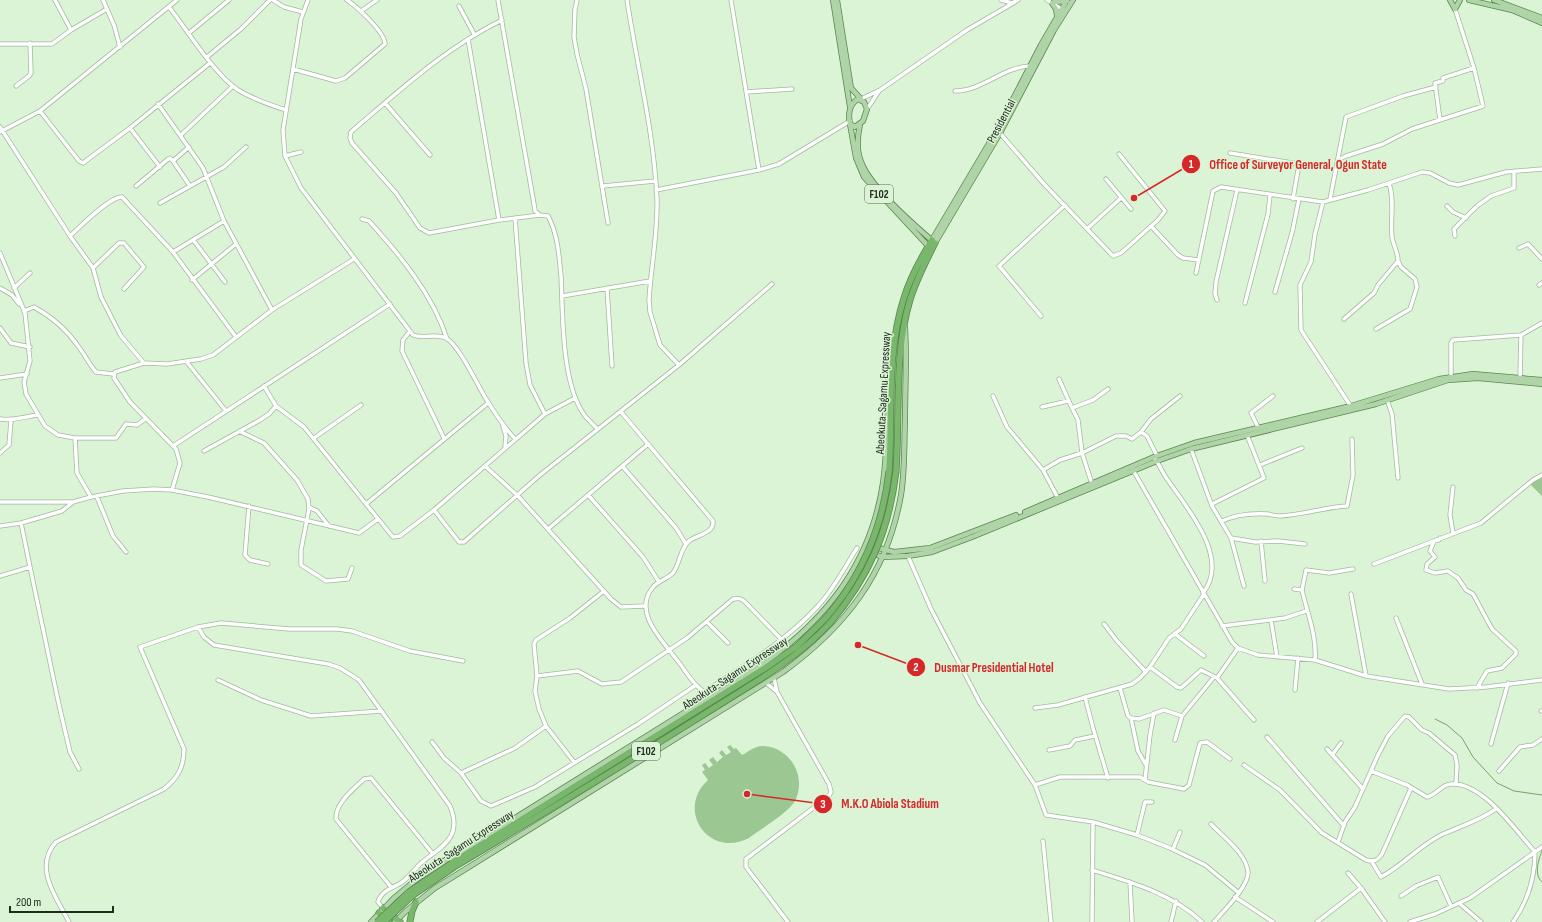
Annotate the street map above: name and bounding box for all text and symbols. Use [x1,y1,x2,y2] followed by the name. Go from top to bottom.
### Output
[984,97,1019,146] street label: Presidential
[1181,152,1394,177] callout: Office of Surveyor General, Ogun State
[1189,157,1194,172] text: 1
[1209,157,1387,173] text: Office of Surveyor General, Ogun State
[865,185,893,203] road number: F102
[873,331,894,456] street label: Abeokuta-Sagamu Expressway
[679,634,791,714] street label: Abeokuta-Sagamu Expressway
[906,654,1061,679] callout: Dusmar Presidential Hotel
[913,660,919,675] text: 2
[934,660,1054,676] text: Dusmar Presidential Hotel
[632,742,660,760] road number: F102
[813,791,947,816] callout: M.K.O Abiola Stadium
[841,796,939,812] text: M.K.O Abiola Stadium
[820,797,826,812] text: 3
[405,807,517,887] street label: Abeokuta-Sagamu Expressway
[10,888,113,914] scale bar
[16,895,42,910] text: 200 m

